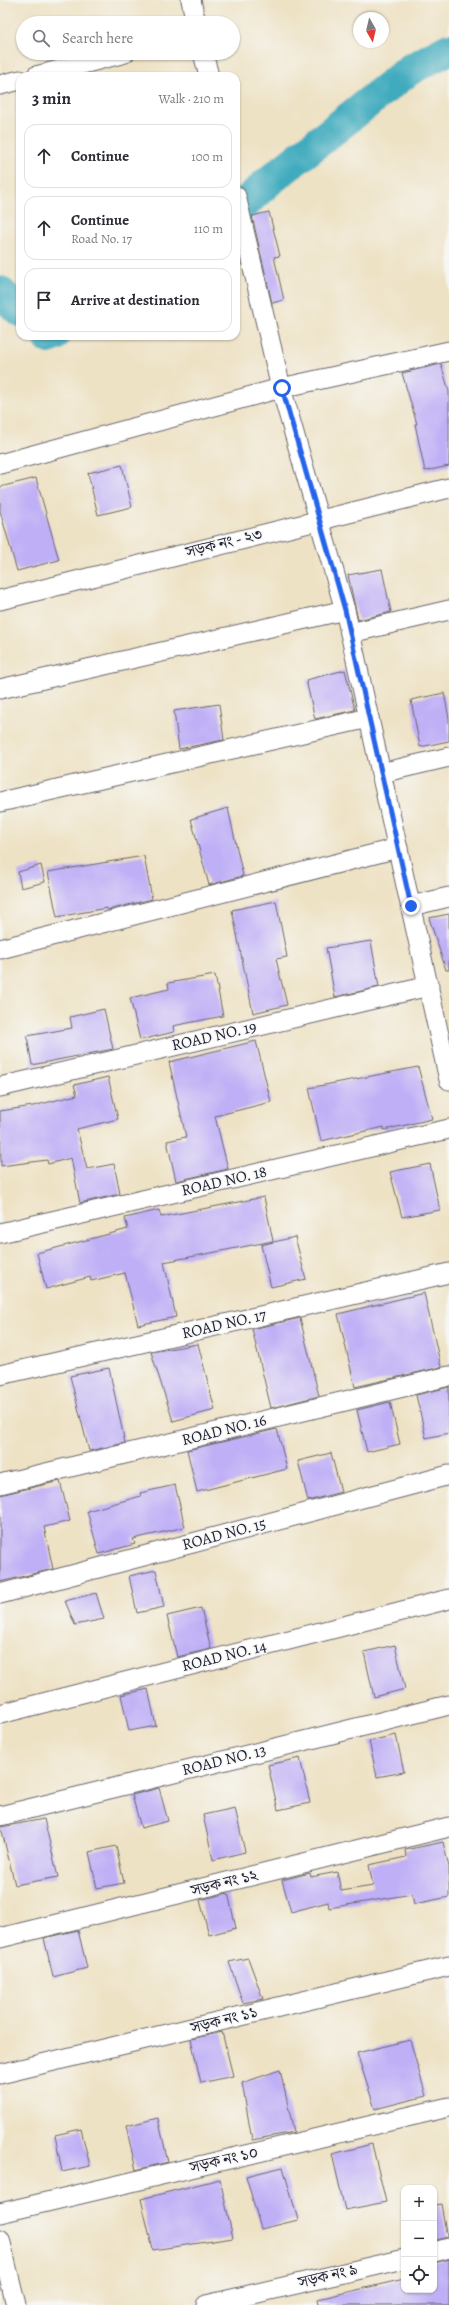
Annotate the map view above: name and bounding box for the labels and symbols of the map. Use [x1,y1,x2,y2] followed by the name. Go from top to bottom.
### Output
[353,12,389,48] north arrow
[273,379,291,397] route start
[182,523,265,563] street label: সড়ক নং - ২৩
[402,897,420,915] route end
[169,1016,259,1056] street label: ROAD NO. 19
[179,1160,269,1202] street label: ROAD NO. 18
[180,1304,269,1344] street label: ROAD NO. 17
[179,1409,269,1451] street label: ROAD NO. 16
[180,1512,269,1556] street label: ROAD NO. 15
[179,1635,269,1677] street label: ROAD NO. 14
[180,1739,268,1781] street label: ROAD NO. 13
[187,1864,261,1902] street label: সড়ক নং ১২
[187,2001,260,2039] street label: সড়ক নং ১১
[187,2141,261,2179] street label: সড়ক নং ১০
[295,2258,360,2294] street label: সড়ক নং ৯

